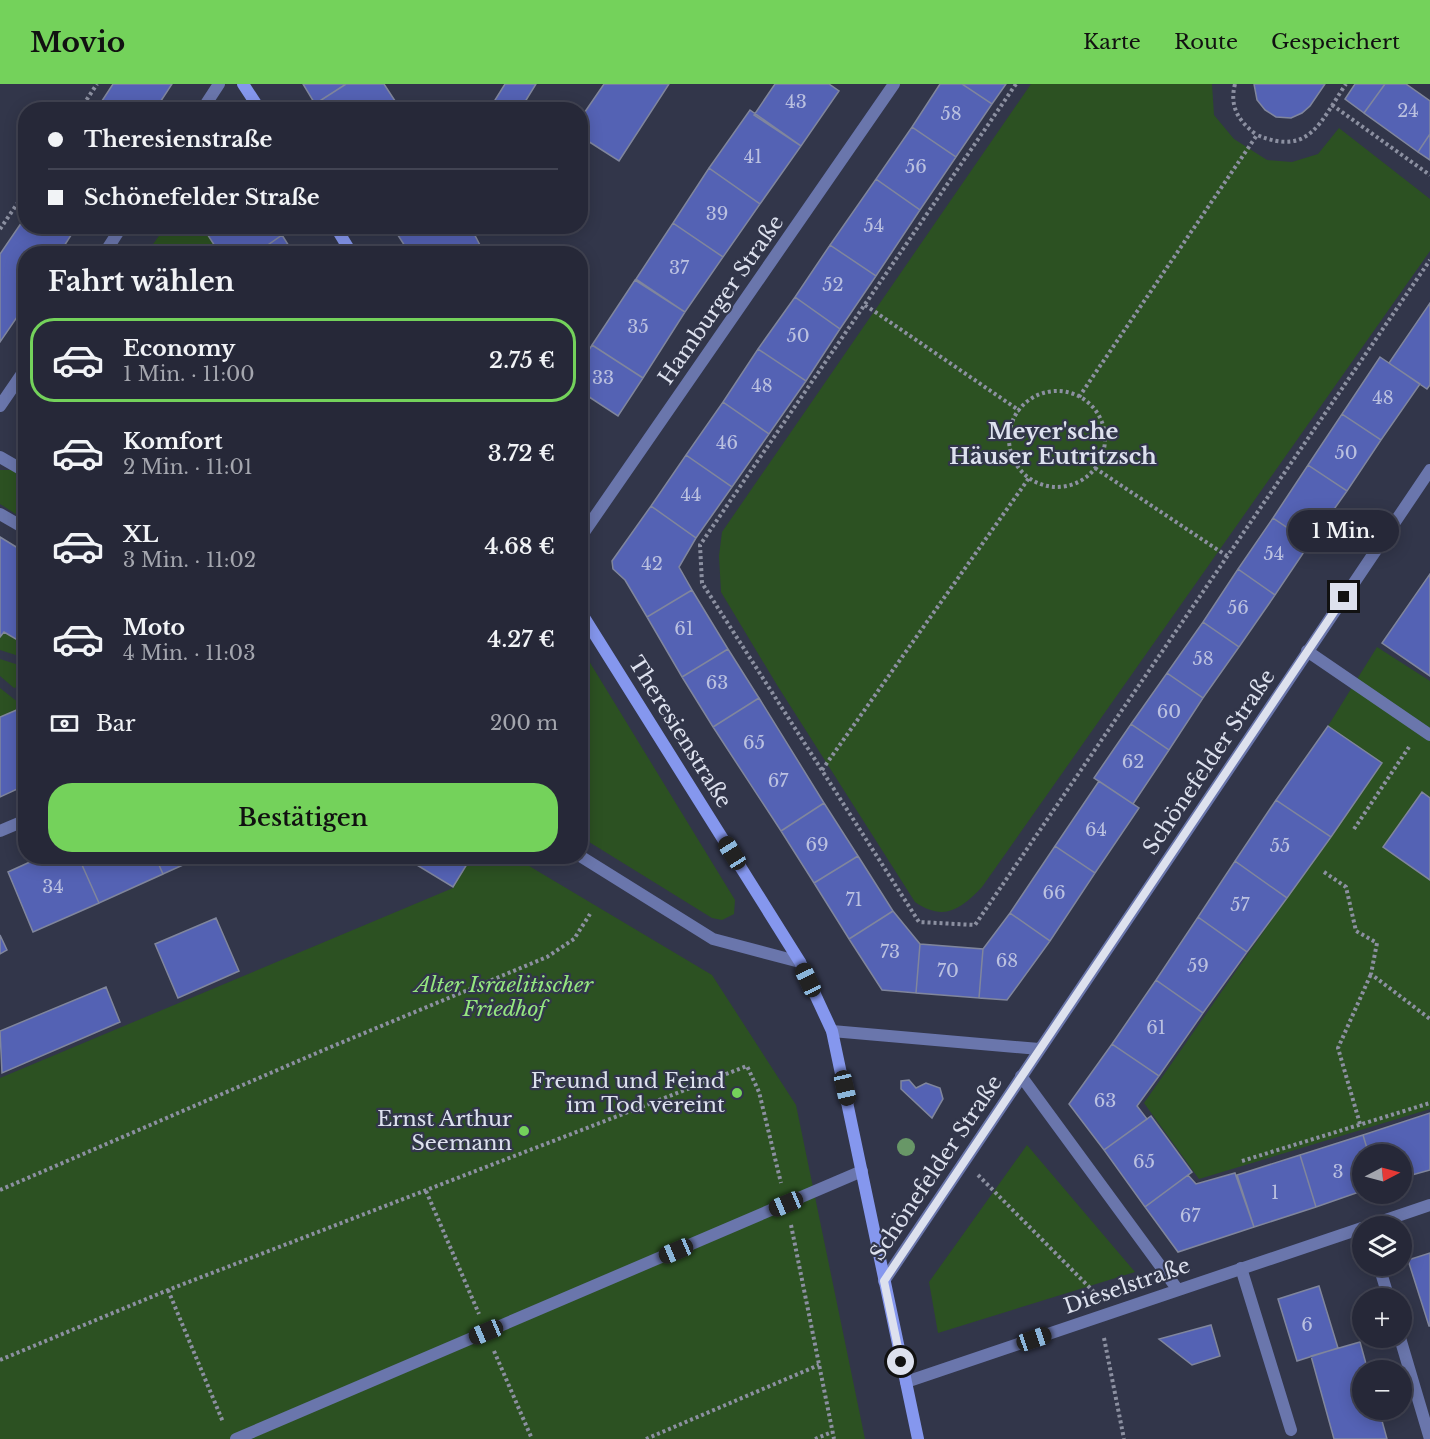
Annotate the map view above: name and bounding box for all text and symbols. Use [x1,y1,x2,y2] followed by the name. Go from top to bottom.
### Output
[30,25,125,60] text: Movio
[1083,29,1141,55] text: Karte
[1174,29,1238,55] text: Route
[1271,29,1400,55] text: Gespeichert
[785,91,807,113] house number: 43
[1397,100,1419,122] house number: 24
[940,103,962,125] house number: 58
[84,126,272,153] text: Theresienstraße
[744,146,762,168] house number: 41
[905,156,927,178] house number: 56
[84,184,320,211] text: Schönefelder Straße
[706,203,728,225] house number: 39
[653,210,789,390] street label: Hamburger Straße
[864,215,884,237] house number: 54
[669,257,690,279] house number: 37
[48,265,234,298] text: Fahrt wählen
[822,274,844,296] house number: 52
[627,316,649,338] house number: 35
[786,325,810,347] house number: 50
[51,333,105,387] icon: car
[123,335,235,362] text: Economy
[489,347,555,374] text: 2.75 €
[123,362,255,386] text: 1 Min. · 11:00
[592,367,614,389] house number: 33
[751,375,773,397] house number: 48
[1372,387,1394,409] house number: 48
[949,418,1157,470] district label: Meyer'sche Häuser Eutritzsch
[51,426,105,480] icon: car
[123,428,223,455] text: Komfort
[716,432,738,454] house number: 46
[488,440,555,467] text: 3.72 €
[1334,442,1358,464] house number: 50
[123,455,253,479] text: 2 Min. · 11:01
[680,484,702,506] house number: 44
[1288,510,1400,552] callout: 1 Min.
[51,519,105,573] icon: car
[1312,519,1375,543] text: 1 Min.
[123,521,158,548] text: XL
[485,533,555,560] text: 4.68 €
[1264,543,1284,565] house number: 54
[123,548,256,572] text: 3 Min. · 11:02
[641,553,663,575] house number: 42
[1330,583,1357,610] route end
[1227,597,1249,619] house number: 56
[51,612,105,666] icon: car
[123,614,185,641] text: Moto
[674,618,694,640] house number: 61
[487,626,555,653] text: 4.27 €
[123,641,255,665] text: 4 Min. · 11:03
[1192,648,1214,670] house number: 58
[623,651,737,813] street label: Theresienstraße
[1137,664,1281,860] street label: Schönefelder Straße
[706,672,728,694] house number: 63
[1157,701,1181,723] house number: 60
[48,707,81,740] icon: cash
[96,710,136,737] text: Bar
[490,711,558,735] text: 200 m
[743,732,765,754] house number: 65
[1122,751,1144,773] house number: 62
[768,770,789,792] house number: 67
[48,783,558,852] button: Bestätigen
[1085,819,1107,841] house number: 64
[715,833,749,873] car
[805,834,829,856] house number: 69
[1270,835,1290,857] house number: 55
[42,876,64,898] house number: 34
[1042,882,1066,904] house number: 66
[845,889,863,911] house number: 71
[1230,894,1251,916] house number: 57
[880,941,900,963] house number: 73
[996,950,1018,972] house number: 68
[1187,955,1209,977] house number: 59
[792,960,824,1000] car
[937,960,959,982] house number: 70
[412,972,595,1022] park label: Alter Israelitischer Friedhof
[1146,1017,1166,1039] house number: 61
[531,1068,725,1118] place label: Freund und Feind im Tod vereint
[832,1068,858,1108] car
[864,1070,1008,1266] street label: Schönefelder Straße
[730,1086,744,1100] marker: Freund und Feind im Tod vereint
[1094,1090,1116,1112] house number: 63
[377,1106,512,1156] place label: Ernst Arthur Seemann
[517,1124,531,1138] marker: Ernst Arthur Seemann
[1352,1144,1412,1204] north arrow
[1352,1144,1412,1420] map controls
[1133,1151,1155,1173] house number: 65
[1332,1161,1344,1183] house number: 3
[1271,1182,1279,1204] house number: 1
[766,1189,806,1219] car
[1180,1205,1201,1227] house number: 67
[1352,1216,1412,1276] button: layers
[656,1236,696,1266] car
[1061,1252,1193,1320] street label: Dieselstraße
[1352,1288,1412,1348] button: +
[1301,1314,1313,1336] house number: 6
[466,1317,506,1347] car
[1014,1325,1054,1353] car
[887,1348,914,1375] route start
[1352,1360,1412,1420] button: −

